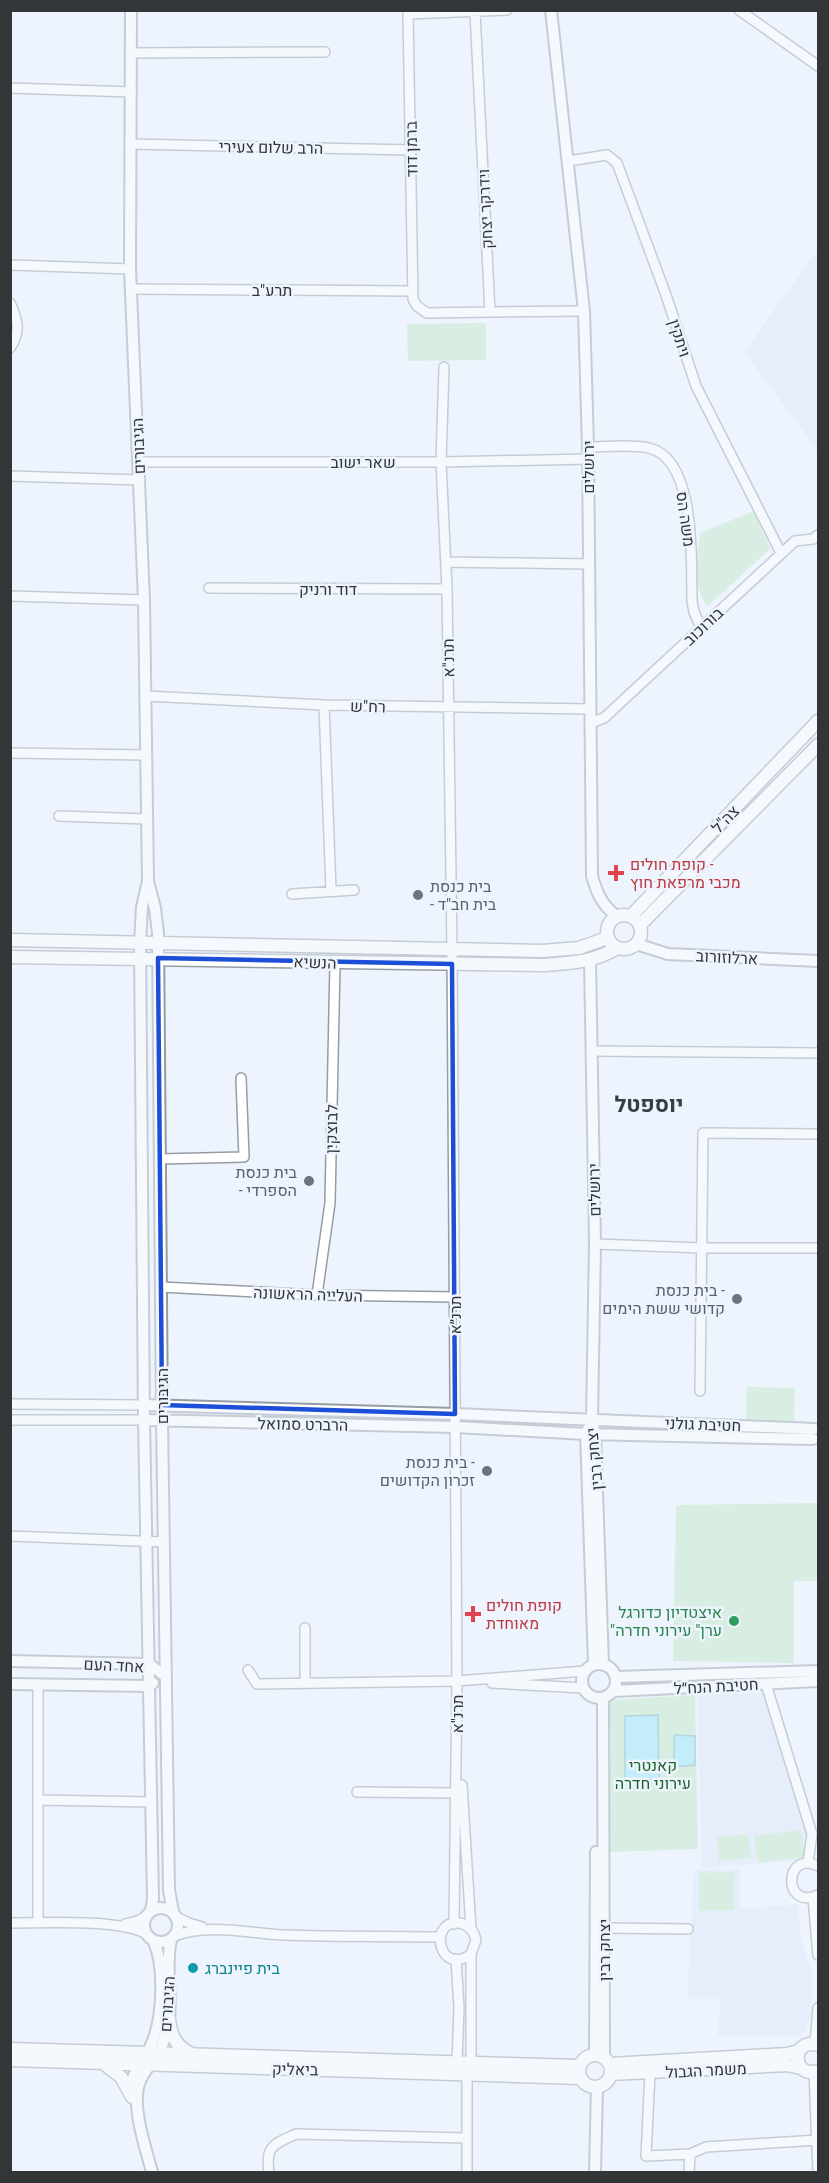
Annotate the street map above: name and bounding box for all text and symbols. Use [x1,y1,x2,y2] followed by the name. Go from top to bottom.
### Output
[402,120,421,177] street label: ברמן דוד
[219,137,323,158] street label: הרב שלום צעירי
[474,168,497,250] street label: וידרקר יצחק
[252,281,292,300] street label: תרע"ב
[664,317,695,360] street label: ויתקין
[128,417,149,475] street label: הגיבורים
[579,440,598,494] street label: ירושלים
[330,453,396,472] street label: שאר ישוב
[672,490,699,548] street label: משה הס
[299,580,357,599] street label: דוד ורניק
[680,603,728,650] street label: בורוכוב
[439,638,458,678] street label: תרנ"א
[350,696,386,717] street label: רח"ש
[708,801,743,837] street label: צה"ל
[630,855,741,892] place label: קופת חולים - מכבי מרפאת חוץ
[607,864,625,882] marker: קופת חולים - מכבי מרפאת חוץ
[430,877,497,914] place label: בית כנסת - בית חב"ד
[411,888,425,902] marker: בית כנסת - בית חב"ד
[695,946,759,969] street label: ארלוזורוב
[293,952,337,973] street label: הנשיא
[614,1092,684,1117] district label: יוספטל
[322,1104,341,1154] street label: לבוצקין
[235,1163,298,1200] place label: בית כנסת - הספרדי
[585,1163,604,1217] street label: ירושלים
[302,1174,316,1188] marker: בית כנסת - הספרדי
[602,1281,725,1318] place label: בית כנסת - קדושי ששת הימים
[253,1283,363,1306] street label: העלייה הראשונה
[730,1292,744,1306] marker: בית כנסת - קדושי ששת הימים
[446,1295,465,1335] street label: תרנ״א
[153,1368,172,1424] street label: הגיבורים
[258,1414,348,1435] street label: הרברט סמואל
[665,1414,741,1435] street label: חטיבת גולני
[582,1427,607,1491] street label: יצחק רבין
[380,1453,475,1490] place label: בית כנסת - זכרון הקדושים
[480,1464,494,1478] marker: בית כנסת - זכרון הקדושים
[486,1596,562,1633] place label: קופת חולים מאוחדת
[610,1603,722,1640] place label: איצטדיון כדורגל "ערן" עירוני חדרה
[464,1605,482,1623] marker: קופת חולים מאוחדת
[727,1614,741,1628] marker: איצטדיון כדורגל "ערן" עירוני חדרה
[83,1654,145,1677] street label: אחד העם
[673,1675,759,1698] street label: חטיבת הנח״ל
[448,1694,467,1734] street label: תרנ"א
[615,1756,691,1793] park label: קאנטרי עירוני חדרה
[595,1919,614,1981] street label: יצחק רבין
[205,1959,280,1978] place label: בית פיינברג
[186,1961,200,1975] marker: בית פיינברג
[156,1975,179,2033] street label: הגיבורים
[665,2059,747,2082] street label: משמר הגבול
[272,2060,319,2079] street label: ביאליק

